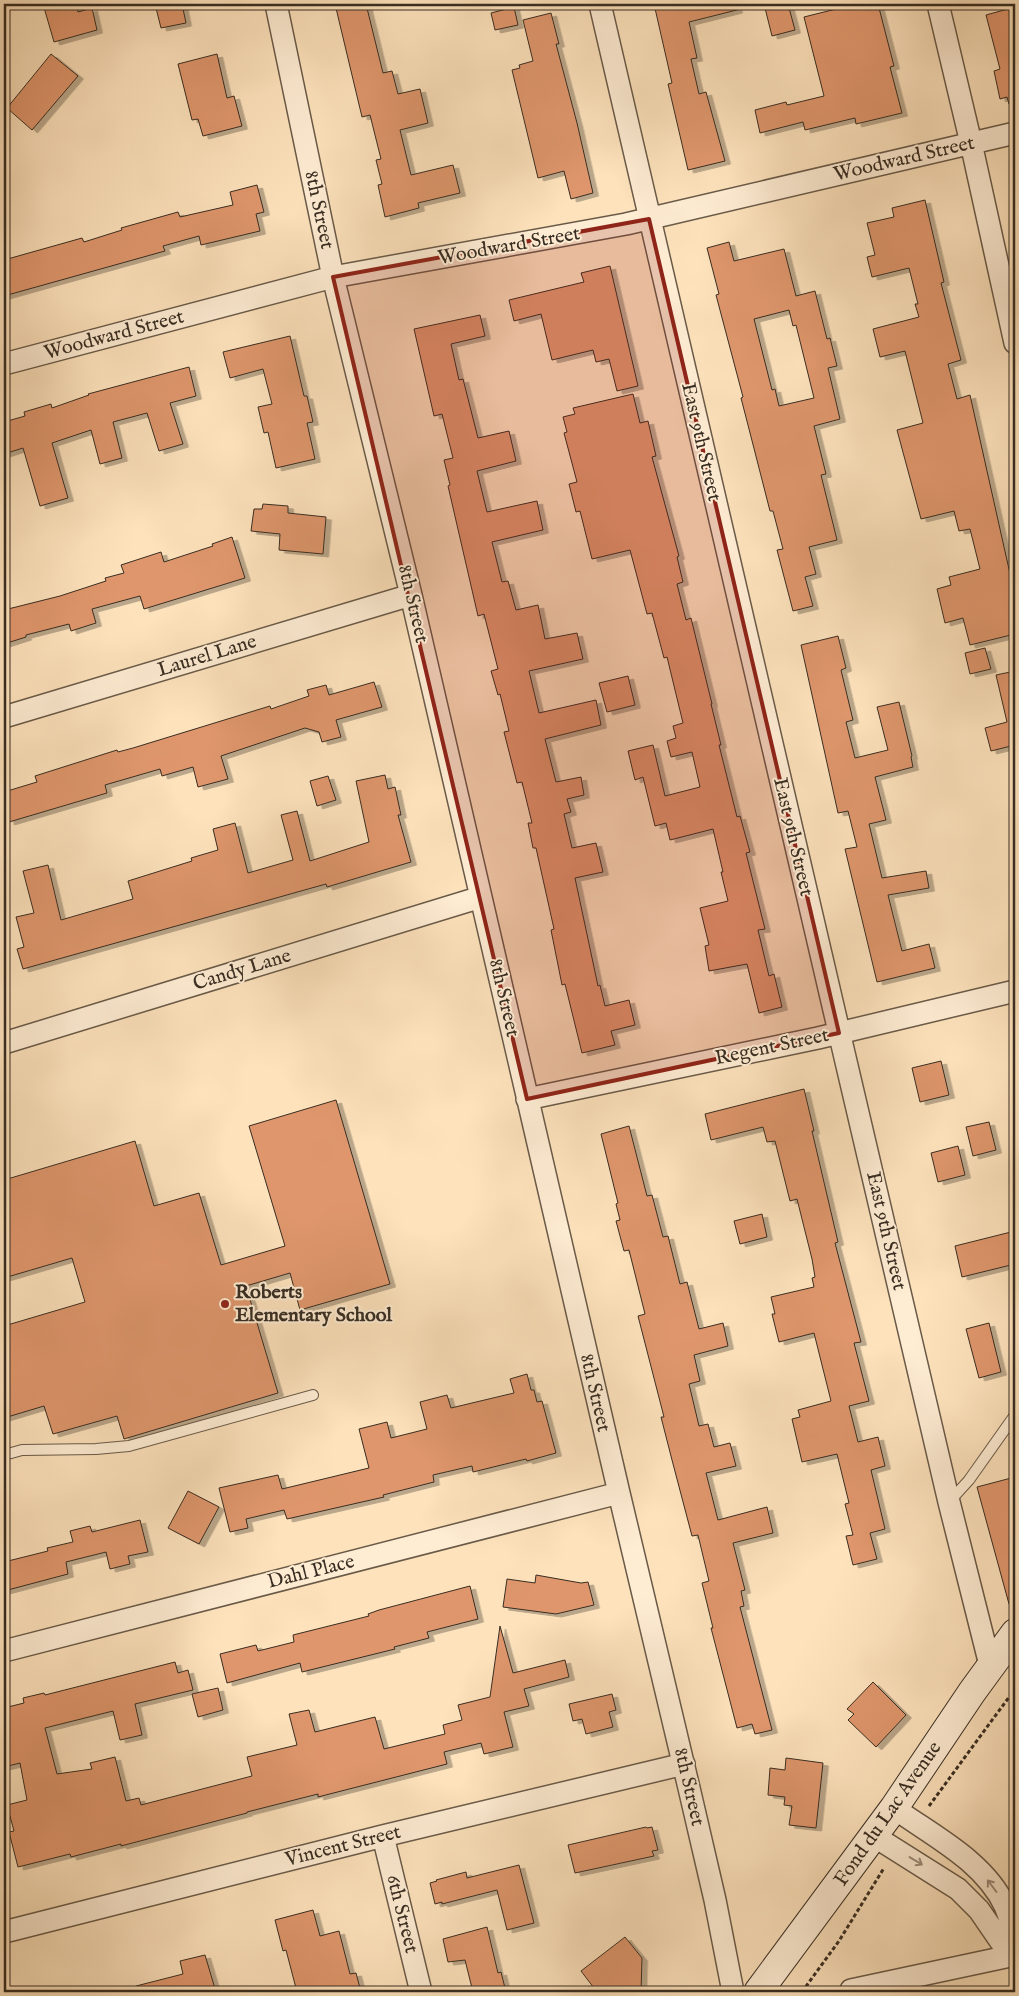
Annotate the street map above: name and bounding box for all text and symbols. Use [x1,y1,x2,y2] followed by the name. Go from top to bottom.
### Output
[831,131,977,187] street label: Woodward Street
[299,169,340,252] street label: 8th Street
[436,221,582,271] street label: Woodward Street
[41,304,187,366] street label: Woodward Street
[675,380,727,504] street label: East 9th Street
[392,563,434,646] street label: 8th Street
[154,629,260,683] street label: Laurel Lane
[767,775,819,899] street label: East 9th Street
[190,943,294,997] street label: Candy Lane
[483,957,525,1040] street label: 8th Street
[713,1023,831,1071] street label: Regent Street
[860,1169,912,1293] street label: East 9th Street
[235,1280,393,1328] place label: Roberts Elementary School
[219,1298,231,1310] marker: Roberts Elementary School
[574,1352,616,1435] street label: 8th Street
[265,1549,357,1595] street label: Dahl Place
[829,1737,947,1891] street label: Fond du Lac Avenue
[668,1746,710,1829] street label: 8th Street
[282,1820,404,1873] street label: Vincent Street
[908,1857,922,1867] one-way arrow
[380,1872,424,1956] street label: 6th Street
[986,1880,997,1893] one-way arrow

